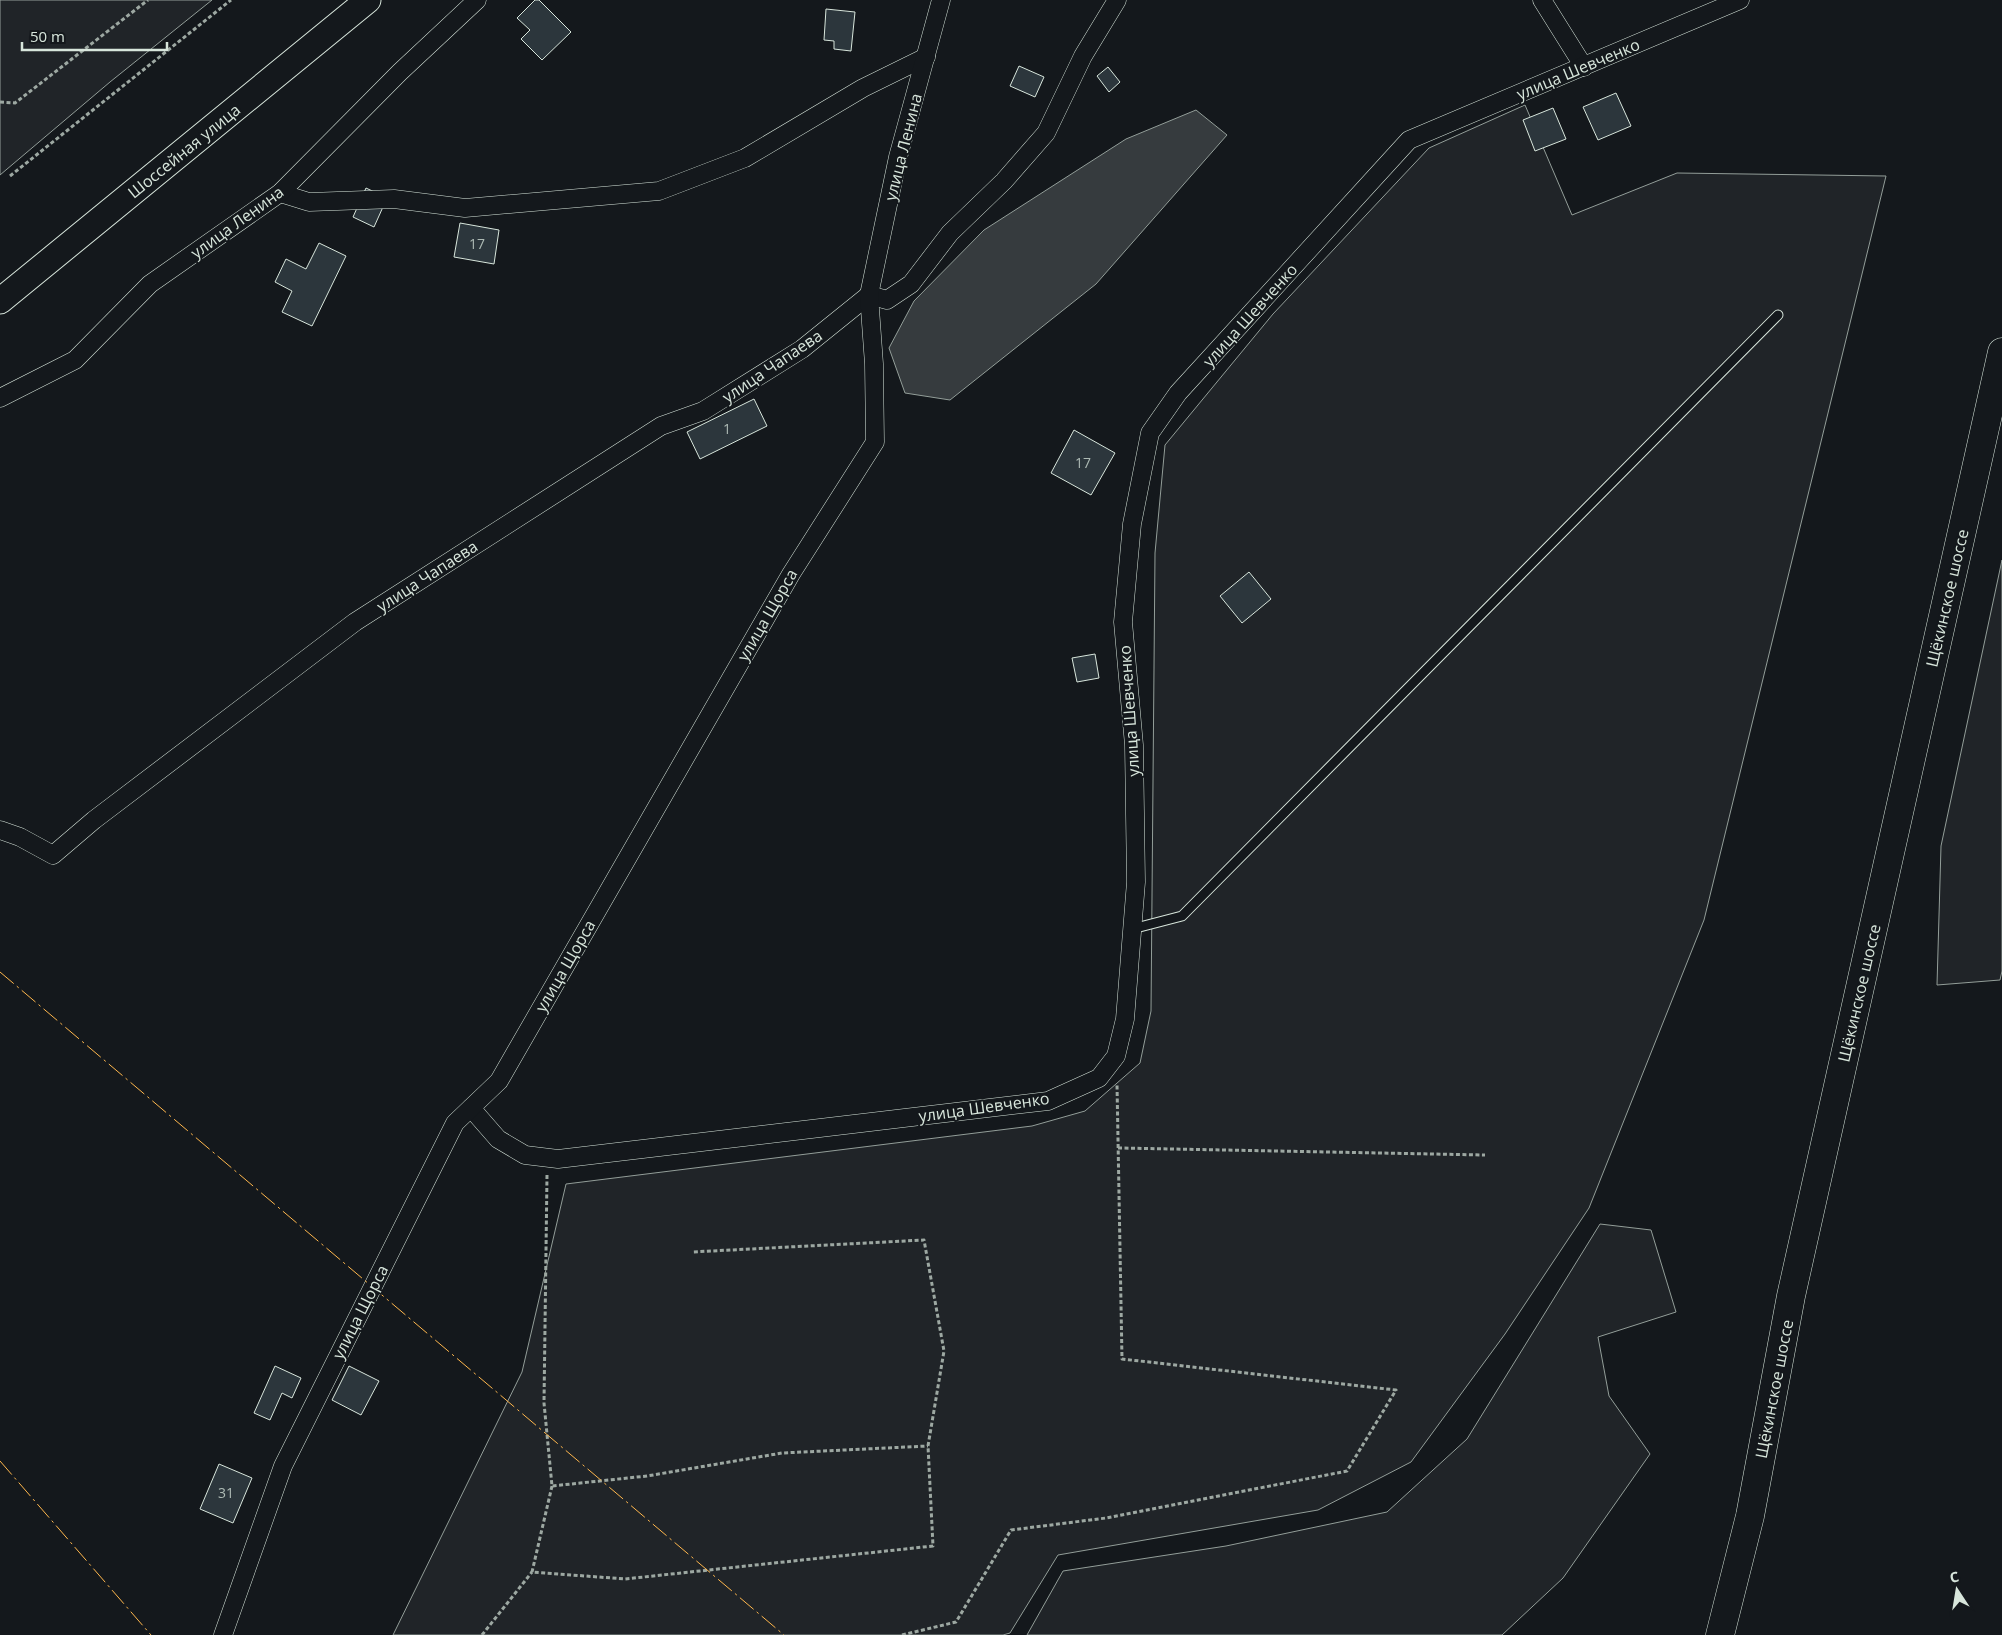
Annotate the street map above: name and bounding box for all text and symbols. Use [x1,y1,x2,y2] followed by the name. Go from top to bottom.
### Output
[22,20,168,52] scale bar
[30,26,65,46] text: 50 m
[1513,33,1643,105] street label: улица Шевченко
[879,91,927,203] street label: улица Ленина
[123,99,245,203] street label: Шоссейная улица
[186,181,288,263] street label: улица Ленина
[469,234,485,253] house number: 17
[1198,259,1302,371] street label: улица Шевченко
[718,324,826,408] street label: улица Чапаева
[723,419,731,438] house number: 1
[1075,453,1091,472] house number: 17
[1920,527,1974,669] street label: Щёкинское шоссе
[372,535,482,617] street label: улица Чапаева
[732,565,802,665] street label: улица Щорса
[1113,644,1145,778] street label: улица Шевченко
[530,916,600,1016] street label: улица Щорса
[1832,922,1886,1064] street label: Щёкинское шоссе
[917,1087,1051,1127] street label: улица Шевченко
[327,1261,393,1363] street label: улица Щорса
[1750,1318,1798,1460] street label: Щёкинское шоссе
[218,1483,234,1502] house number: 31
[1932,1565,1982,1615] north arrow
[1948,1567,1961,1587] text: С

